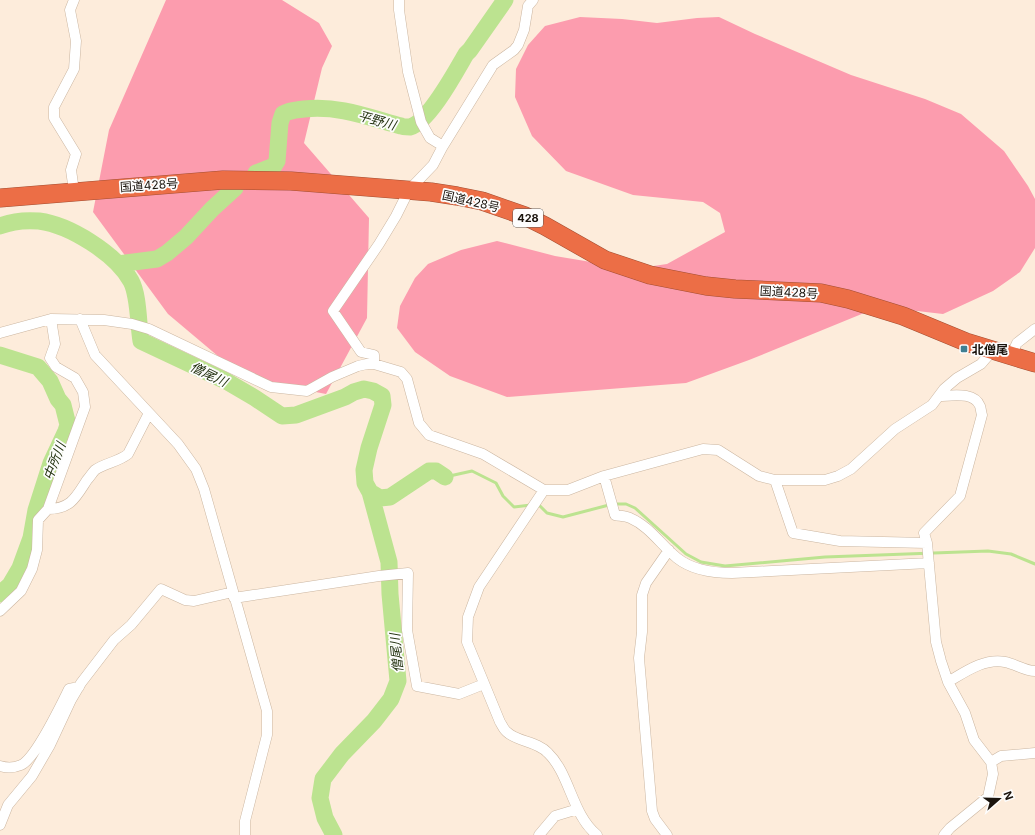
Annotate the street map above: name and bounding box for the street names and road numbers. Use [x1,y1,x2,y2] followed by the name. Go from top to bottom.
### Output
[119,175,179,195] street label: 国道428号
[441,187,501,215] street label: 国道428号
[513,209,543,227] road number: 428
[759,283,819,301] street label: 国道428号

